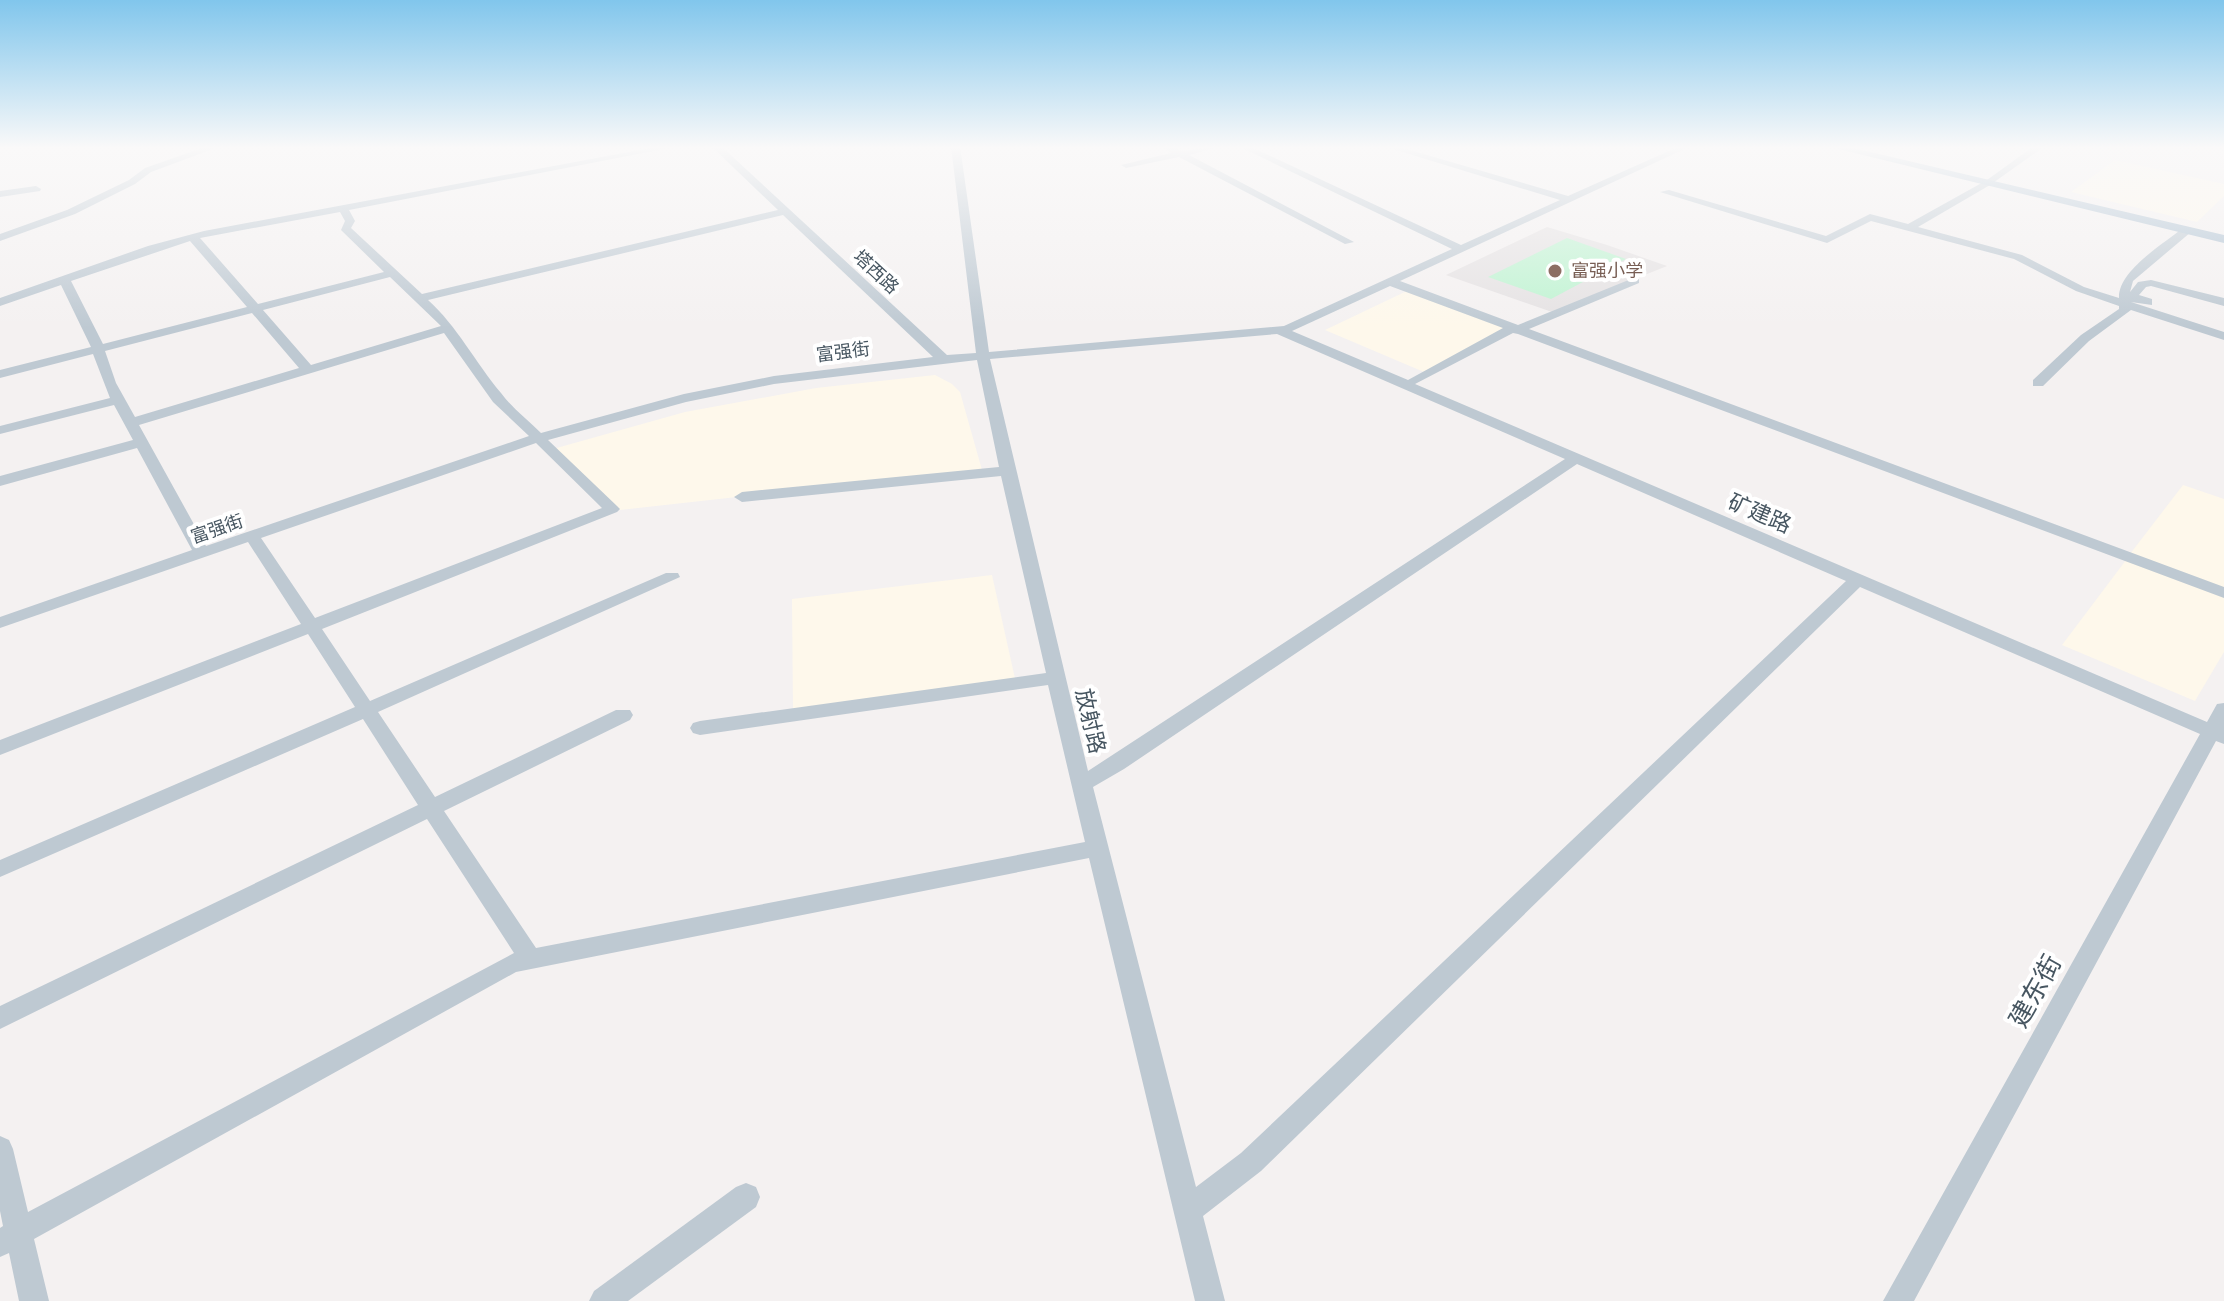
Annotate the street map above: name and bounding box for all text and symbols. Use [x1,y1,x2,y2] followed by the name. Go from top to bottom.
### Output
[849,246,903,298] street label: 塔西路
[1571,260,1643,282] place label: 富强小学
[1546,262,1564,280] marker: 富强小学
[815,338,871,366] street label: 富强街
[1724,489,1795,539] street label: 矿建路
[188,510,246,548] street label: 富强街
[1070,686,1110,756] street label: 放射路
[2003,950,2068,1033] street label: 建东街

